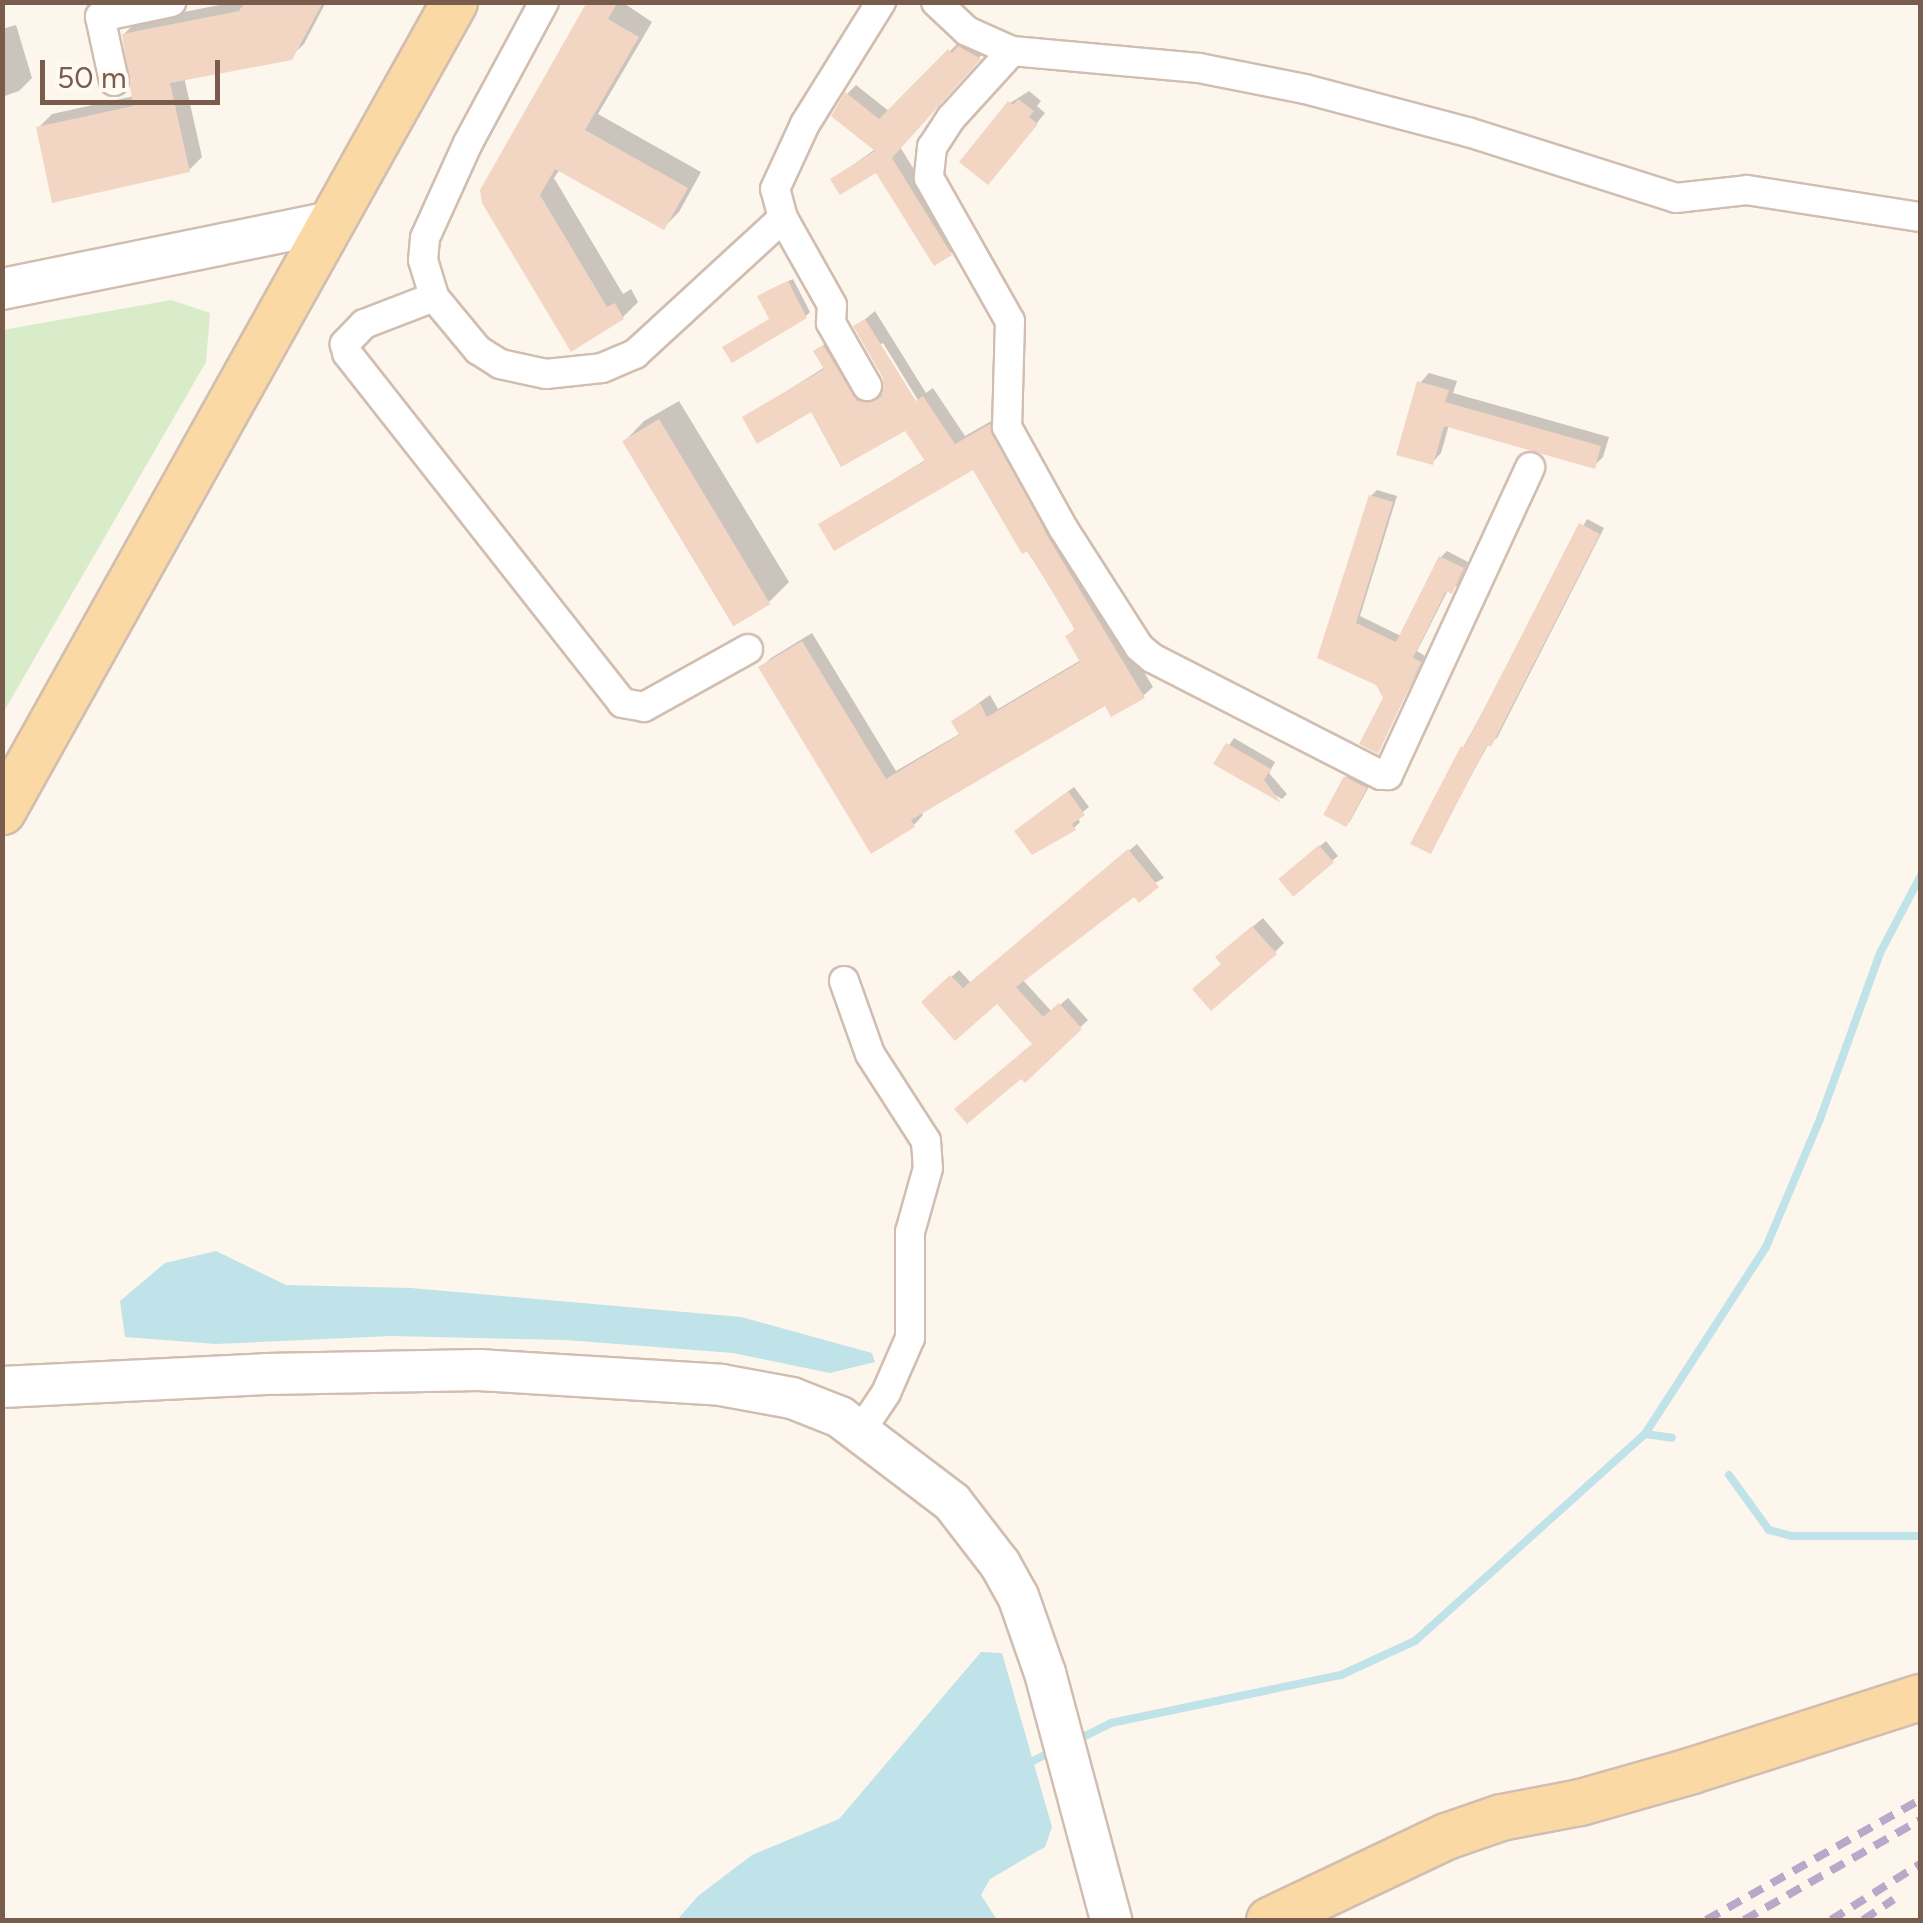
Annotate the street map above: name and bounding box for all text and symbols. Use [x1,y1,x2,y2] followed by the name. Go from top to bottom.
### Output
[45,40,225,102] scale bar
[57,59,126,96] text: 50 m

